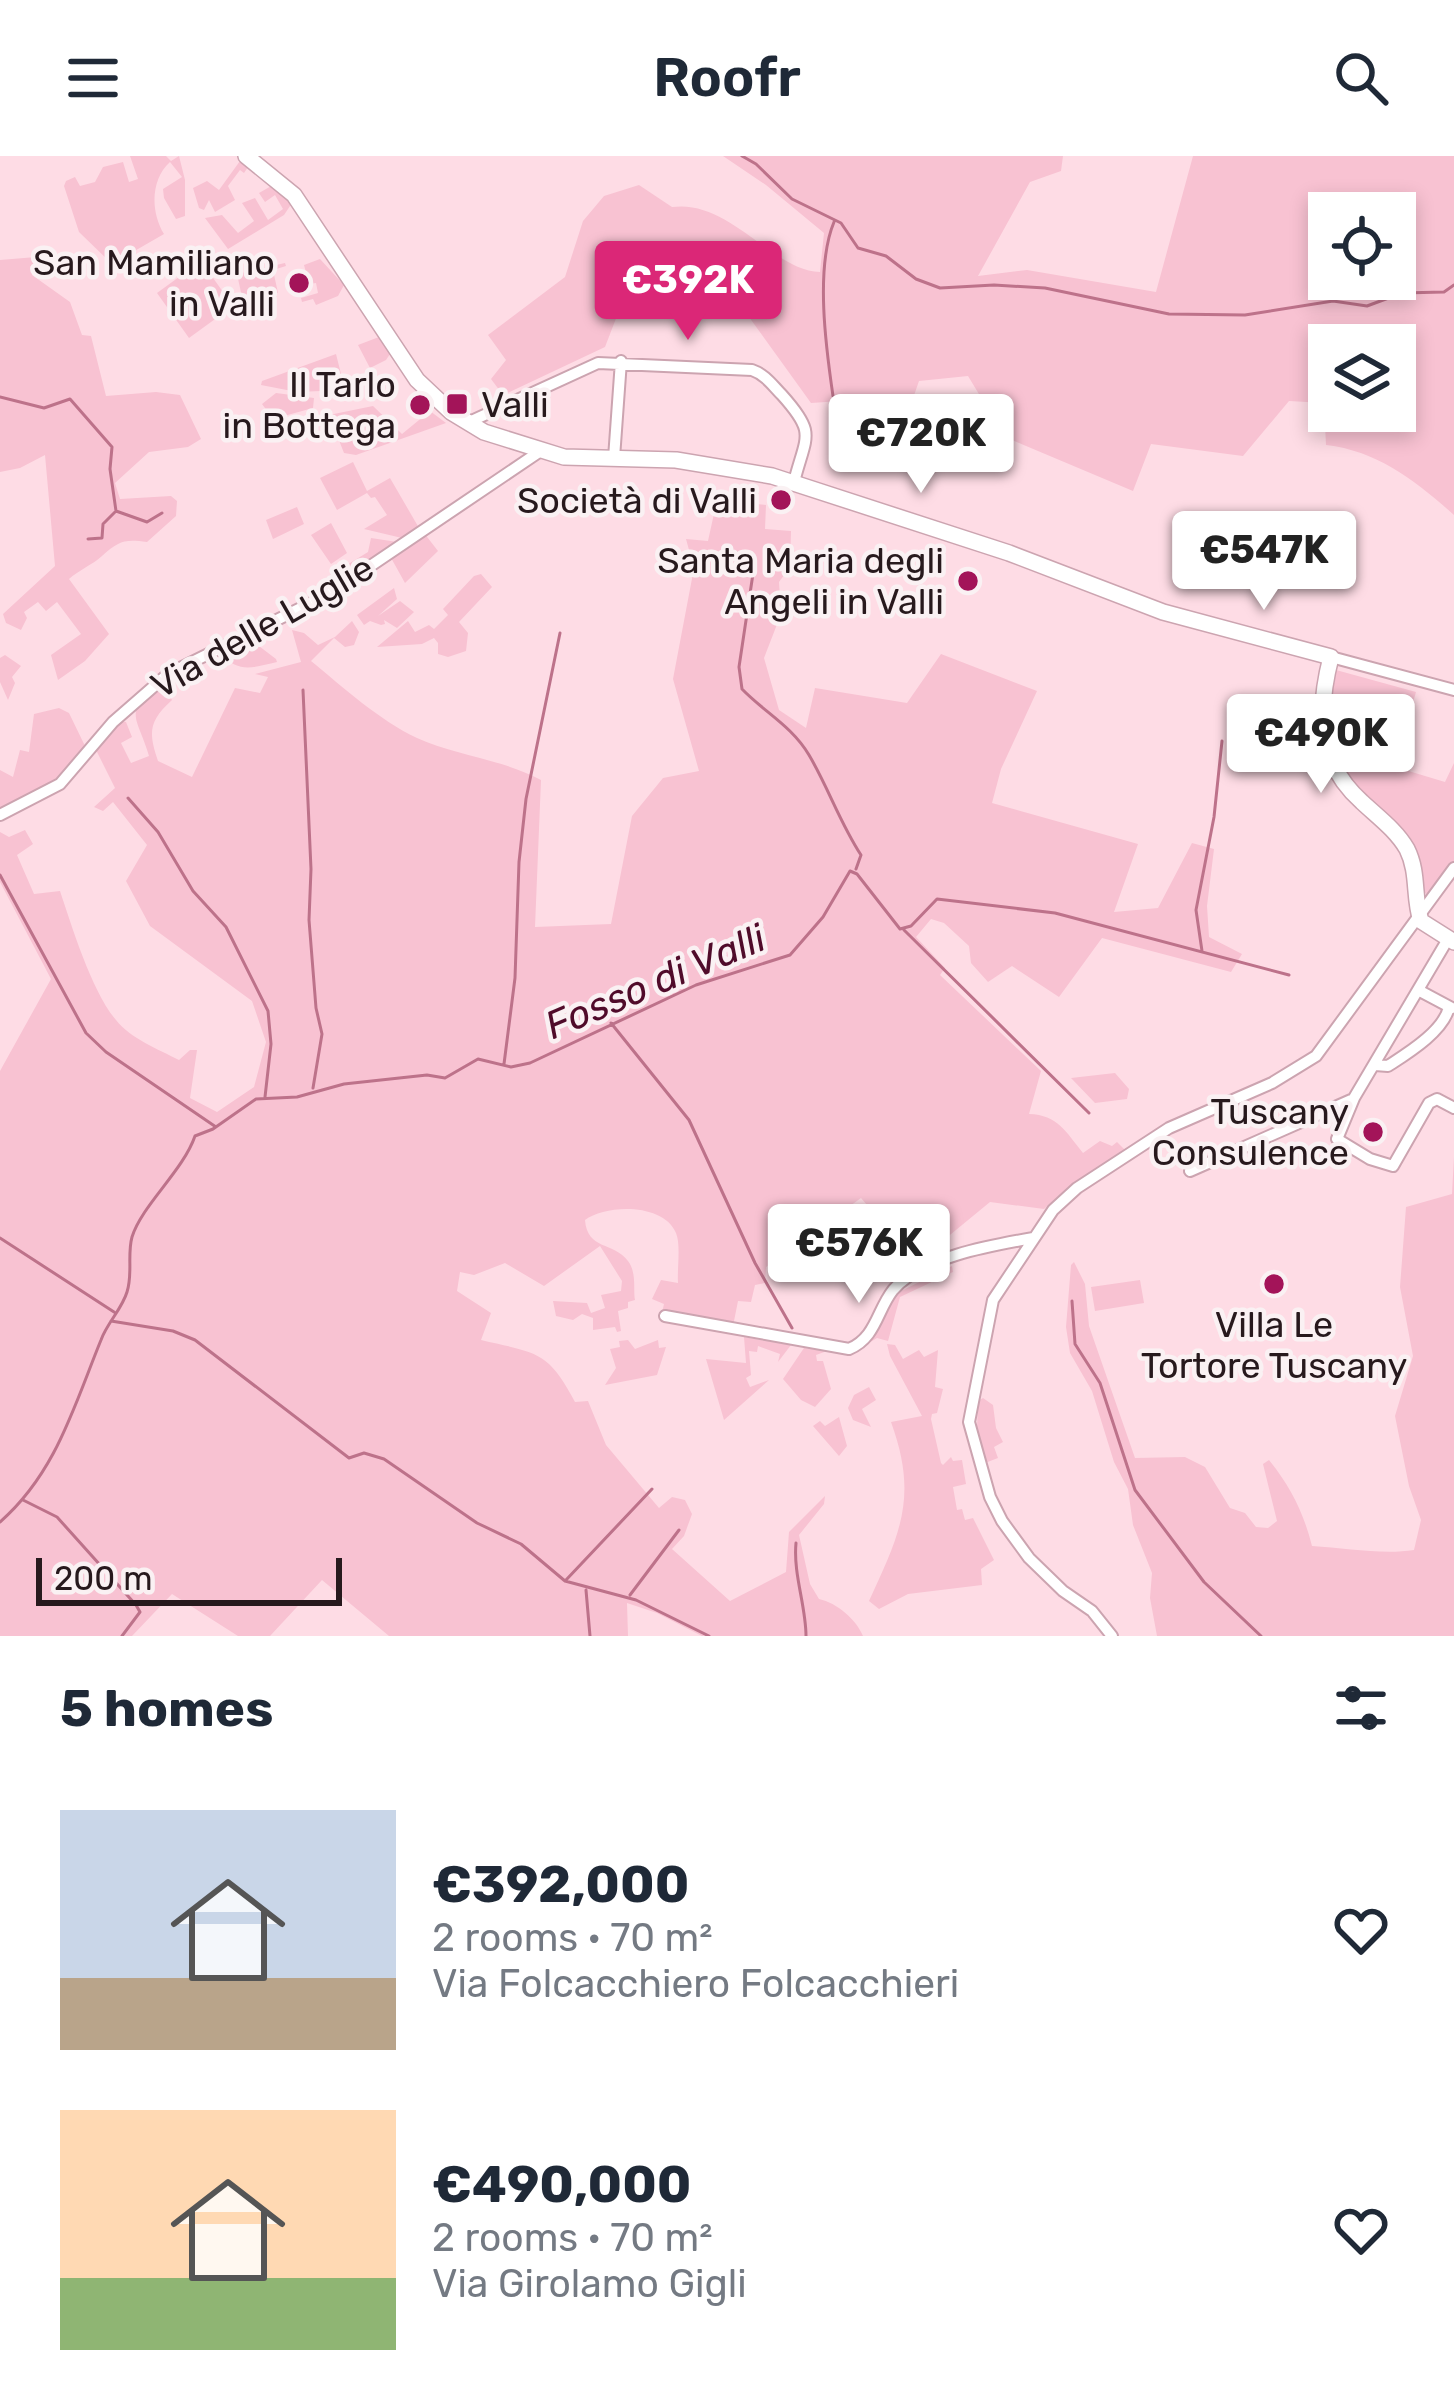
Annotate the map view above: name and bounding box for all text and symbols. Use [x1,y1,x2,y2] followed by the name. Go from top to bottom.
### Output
[60,45,126,111] icon: menu
[1328,45,1394,111] icon: search
[653,46,801,110] text: Roofr
[1308,192,1416,432] map controls
[1308,192,1416,300] button: locate
[33,241,275,325] place label: San Mamiliano in Valli
[604,241,772,343] pin: €392K
[622,257,754,303] text: €392K
[286,270,312,296] marker: San Mamiliano in Valli
[1308,324,1416,432] button: layers
[222,363,396,447] place label: Il Tarlo in Bottega
[481,383,549,426] place label: Valli
[444,391,470,417] marker: Valli
[407,392,433,418] marker: Il Tarlo in Bottega
[837,394,1005,496] pin: €720K
[856,410,986,456] text: €720K
[517,479,757,522] place label: Società di Valli
[768,487,794,513] marker: Società di Valli
[1180,511,1348,613] pin: €547K
[1199,527,1329,573] text: €547K
[657,539,944,623] place label: Santa Maria degli Angeli in Valli
[144,545,381,707] street label: Via delle Luglie
[955,568,981,594] marker: Santa Maria degli Angeli in Valli
[1237,694,1405,796] pin: €490K
[1254,710,1388,756] text: €490K
[538,914,774,1049] water label: Fosso di Valli
[1152,1090,1349,1174] place label: Tuscany Consulence
[1360,1119,1386,1145] marker: Tuscany Consulence
[775,1204,943,1306] pin: €576K
[795,1220,923,1266] text: €576K
[1261,1271,1287,1297] marker: Villa Le Tortore Tuscany
[1141,1303,1407,1387] place label: Villa Le Tortore Tuscany
[36,1552,342,1605] scale bar
[54,1559,153,1598] text: 200 m
[1328,1675,1394,1741] icon: filters
[60,1678,273,1739] text: 5 homes
[432,1854,689,1915] text: €392,000
[156,1858,300,2002] icon: home
[1328,1897,1394,1963] icon: heart
[432,1915,713,1961] text: 2 rooms · 70 m²
[432,1961,959,2007] text: Via Folcacchiero Folcacchieri
[432,2154,692,2215] text: €490,000
[156,2158,300,2302] icon: home
[1328,2197,1394,2263] icon: heart
[432,2215,713,2261] text: 2 rooms · 70 m²
[432,2261,747,2307] text: Via Girolamo Gigli

